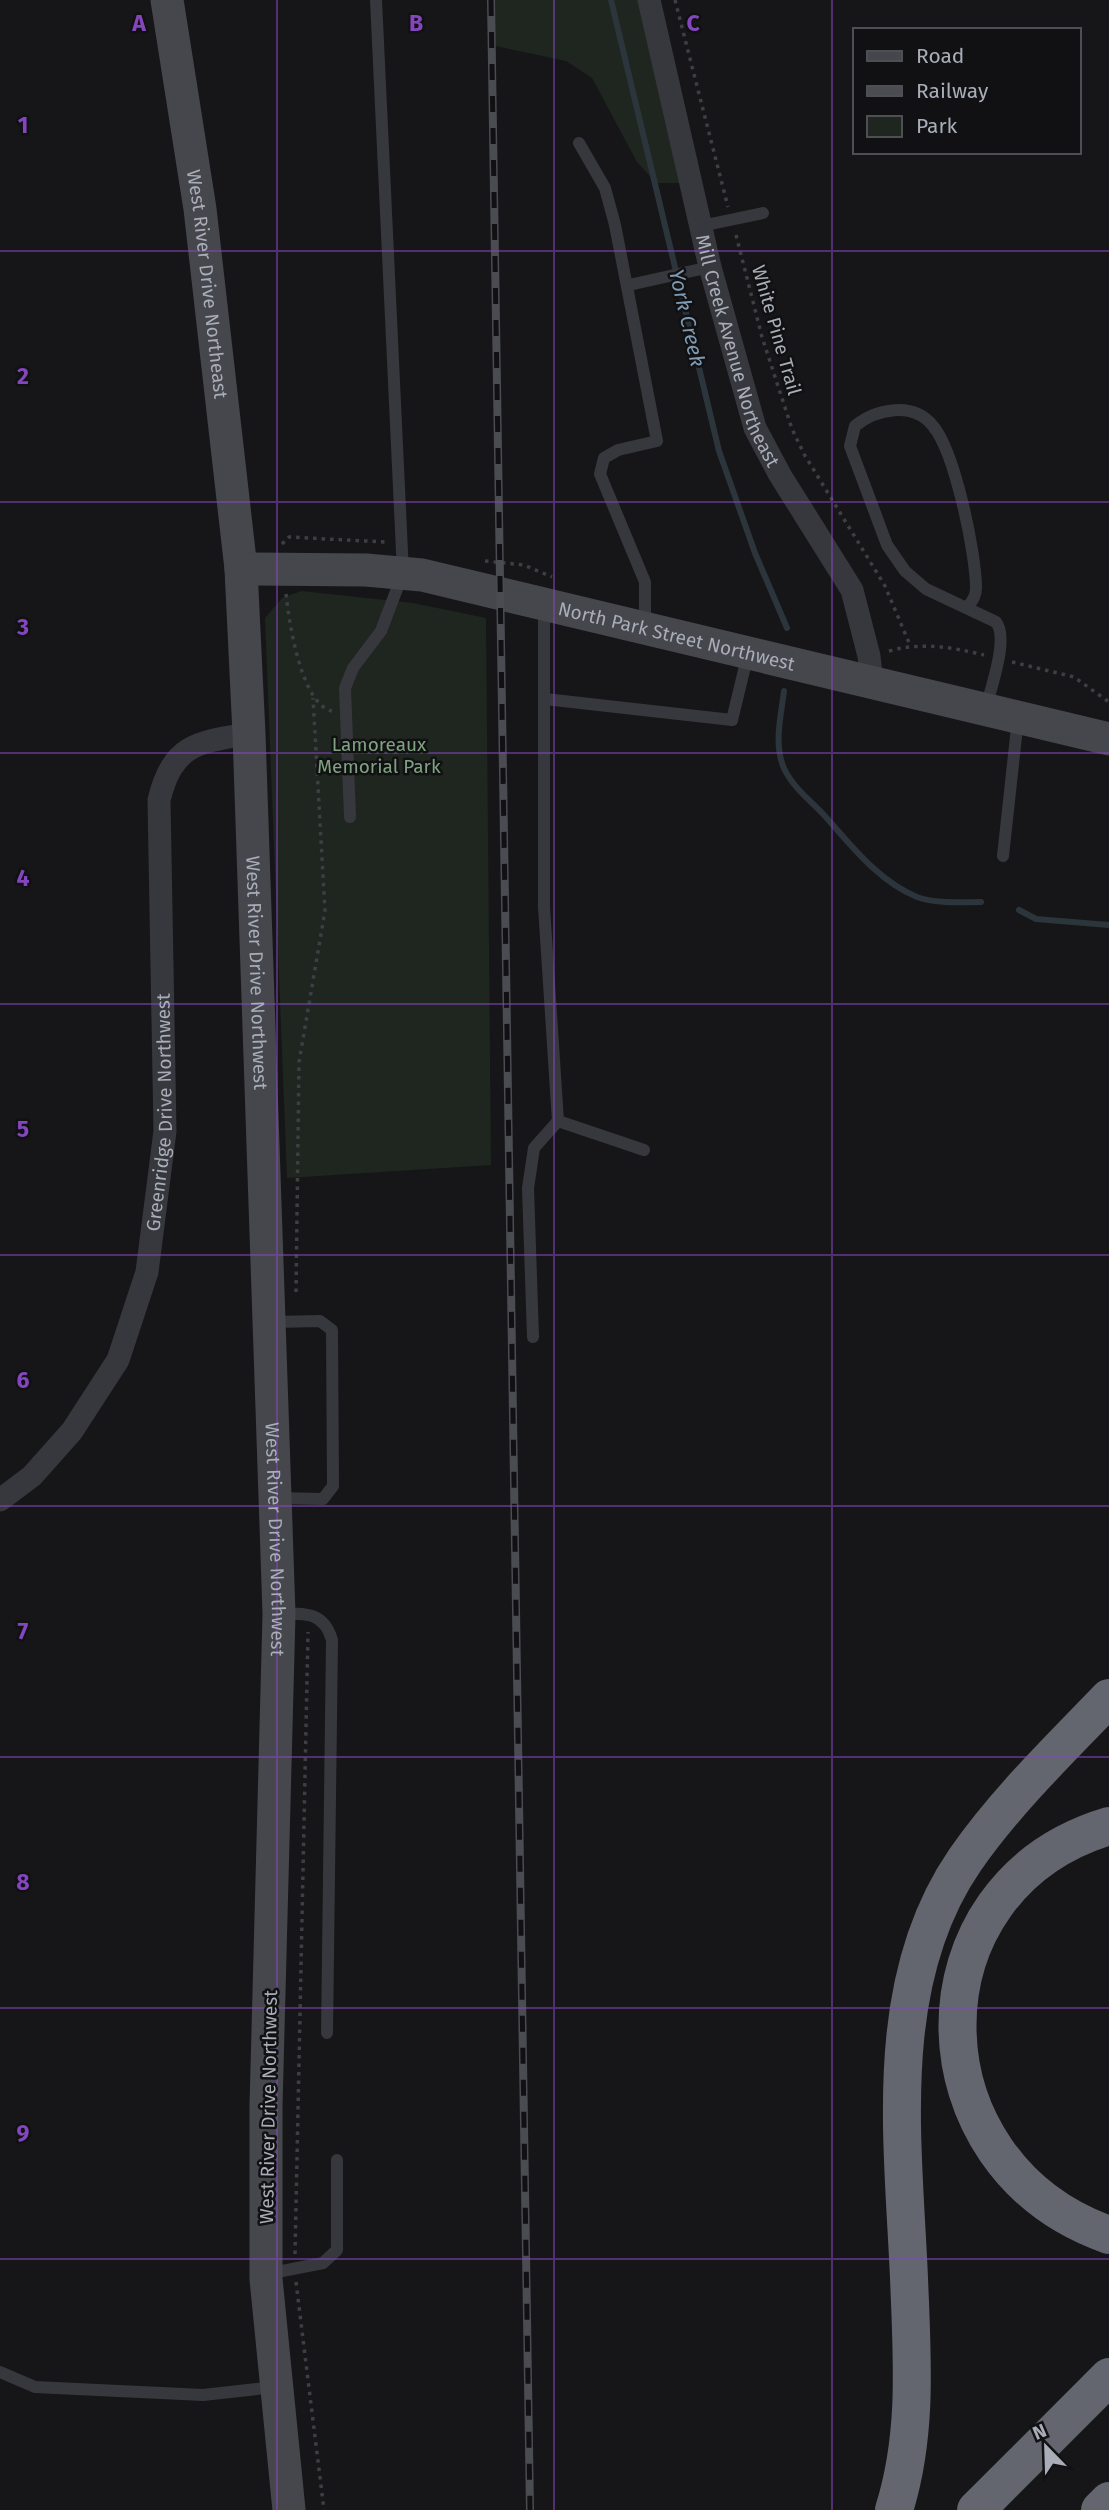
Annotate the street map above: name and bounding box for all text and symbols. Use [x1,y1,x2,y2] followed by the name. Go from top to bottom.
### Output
[131,9,146,37] text: A
[409,9,423,37] text: B
[686,9,700,37] text: C
[853,28,1081,154] legend
[916,43,964,69] text: Road
[916,78,989,104] text: Railway
[18,111,28,139] text: 1
[916,113,958,139] text: Park
[182,168,233,400] street label: West River Drive Northeast
[691,232,785,471] street label: Mill Creek Avenue Northeast
[747,262,806,398] street label: White Pine Trail
[663,267,711,369] water label: York Creek
[17,362,29,390] text: 2
[556,597,797,676] street label: North Park Street Northwest
[16,613,29,641] text: 3
[317,733,441,778] park label: Lamoreaux Memorial Park
[241,855,272,1090] street label: West River Drive Northwest
[17,864,30,892] text: 4
[141,993,177,1233] street label: Greenridge Drive Northwest
[17,1115,29,1143] text: 5
[17,1366,30,1394] text: 6
[260,1422,290,1657] street label: West River Drive Northwest
[18,1617,29,1645] text: 7
[16,1868,30,1896] text: 8
[255,1990,282,2224] street label: West River Drive Northwest
[17,2119,30,2147] text: 9
[1011,2412,1081,2482] north arrow
[1029,2419,1050,2445] text: N

